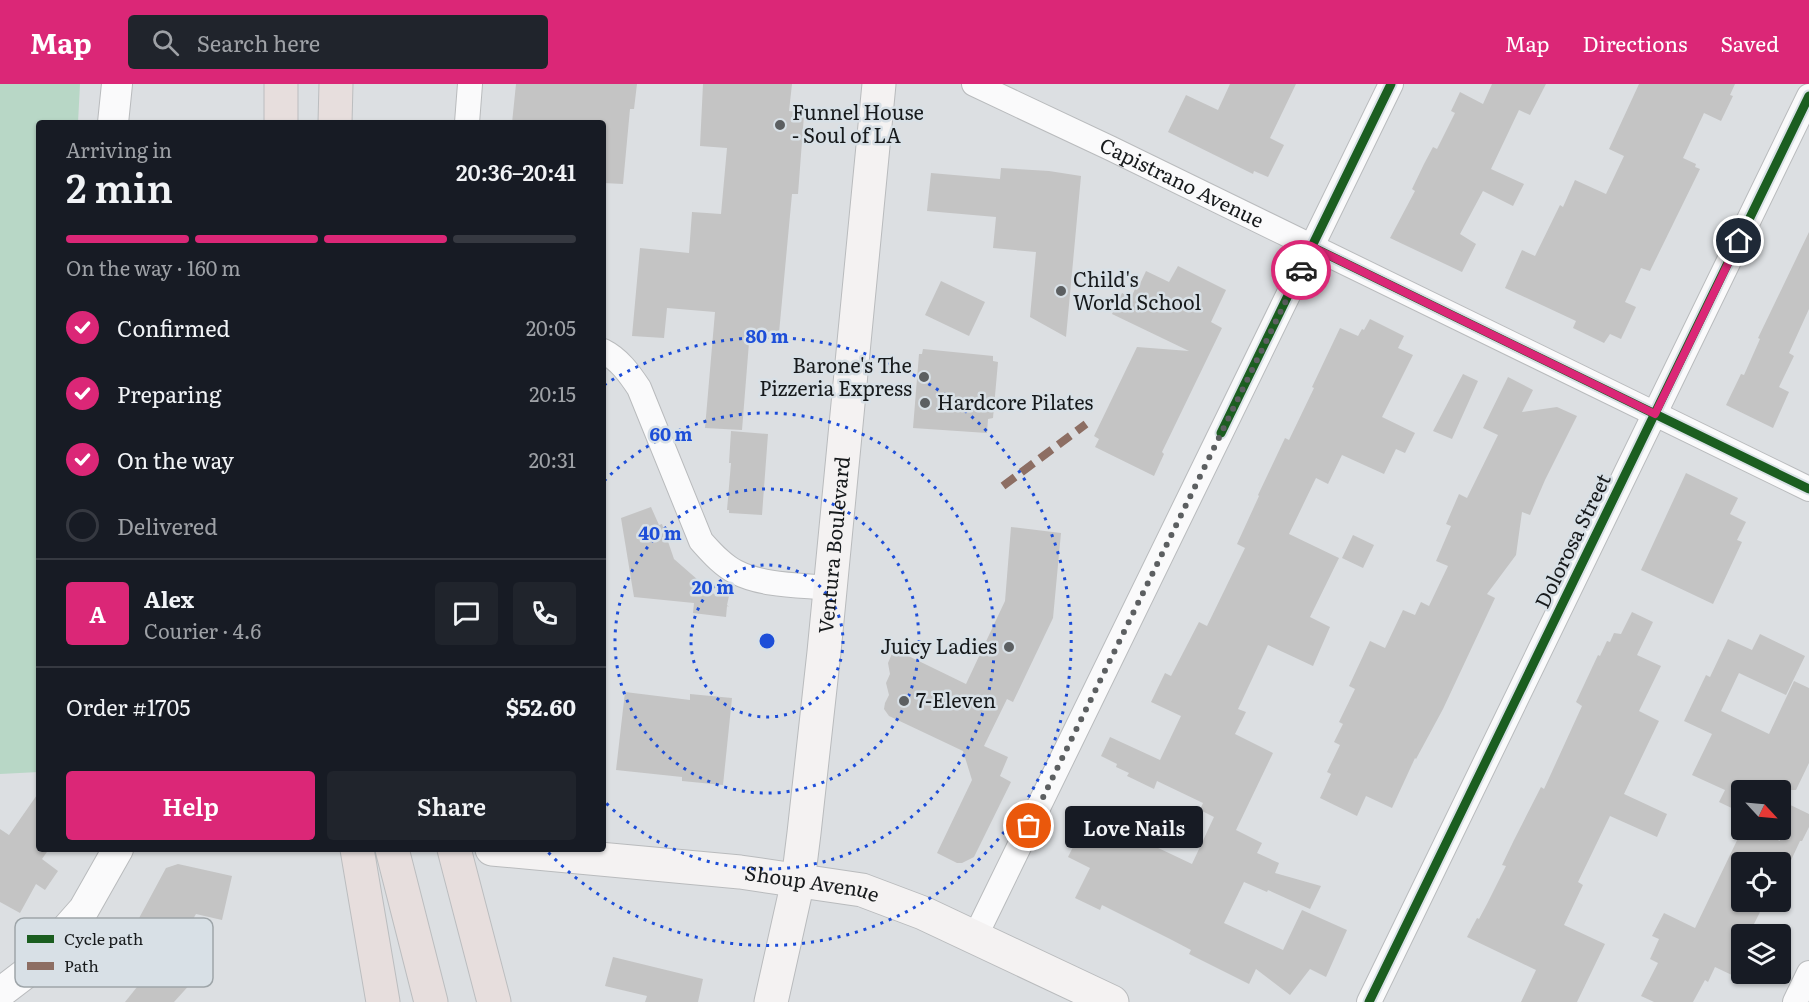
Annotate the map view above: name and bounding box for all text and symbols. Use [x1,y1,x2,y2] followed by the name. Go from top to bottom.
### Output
[128,15,548,69] search box
[30,21,92,63] text: Map
[149,26,182,59] icon: search
[197,26,320,59] text: Search here
[1505,27,1550,58] text: Map
[1583,27,1688,58] text: Directions
[1721,27,1779,58] text: Saved
[792,96,924,149] place label: Funnel House - Soul of LA
[773,118,787,132] marker: Funnel House - Soul of LA
[1096,128,1270,234] street label: Capistrano Avenue
[66,134,172,164] text: Arriving in
[456,155,576,188] text: 20:36–20:41
[66,157,173,215] text: 2 min
[1713,215,1764,266] pin
[1722,224,1755,257] icon: home
[1271,240,1331,300] courier
[66,252,241,282] text: On the way · 160 m
[1285,254,1318,287] icon: car
[1073,263,1201,316] place label: Child's World School
[1054,284,1068,298] marker: Child's World School
[66,311,99,344] icon: check
[117,311,230,344] text: Confirmed
[526,312,576,342] text: 20:05
[745,322,789,349] text: 80 m
[759,349,912,402] place label: Barone's The Pizzeria Express
[917,370,931,384] marker: Barone's The Pizzeria Express
[66,377,99,410] icon: check
[117,377,221,410] text: Preparing
[529,378,576,408] text: 20:15
[937,386,1093,416] place label: Hardcore Pilates
[918,396,932,410] marker: Hardcore Pilates
[649,420,693,447] text: 60 m
[66,443,99,476] icon: check
[117,443,234,476] text: On the way
[529,444,576,474] text: 20:31
[809,455,856,635] street label: Ventura Boulevard
[1526,468,1617,613] street label: Dolorosa Street
[117,509,218,542] text: Delivered
[638,519,682,546] text: 40 m
[692,573,734,600] text: 20 m
[144,582,194,615] text: Alex
[435,582,498,645] button: chat
[513,582,576,645] button: phone
[89,597,106,630] text: A
[144,615,261,645] text: Courier · 4.6
[880,630,997,660] place label: Juicy Ladies
[757,631,777,651] centre of rings
[1002,640,1016,654] marker: Juicy Ladies
[916,684,996,714] place label: 7-Eleven
[66,690,190,723] text: Order #1705
[506,690,576,723] text: $52.60
[897,694,911,708] marker: 7-Eleven
[66,771,315,840] button: Help
[327,771,576,840] button: Share
[1731,780,1791,840] north arrow
[1731,780,1791,984] map controls
[1003,800,1054,851] pin
[1065,805,1203,847] callout: Love Nails
[1012,809,1045,842] icon: bag
[1083,812,1185,842] text: Love Nails
[1731,852,1791,912] button: locate
[743,856,884,908] street label: Shoup Avenue
[15,918,213,987] legend
[1731,924,1791,984] button: layers
[64,926,144,950] text: Cycle path
[64,953,99,977] text: Path

